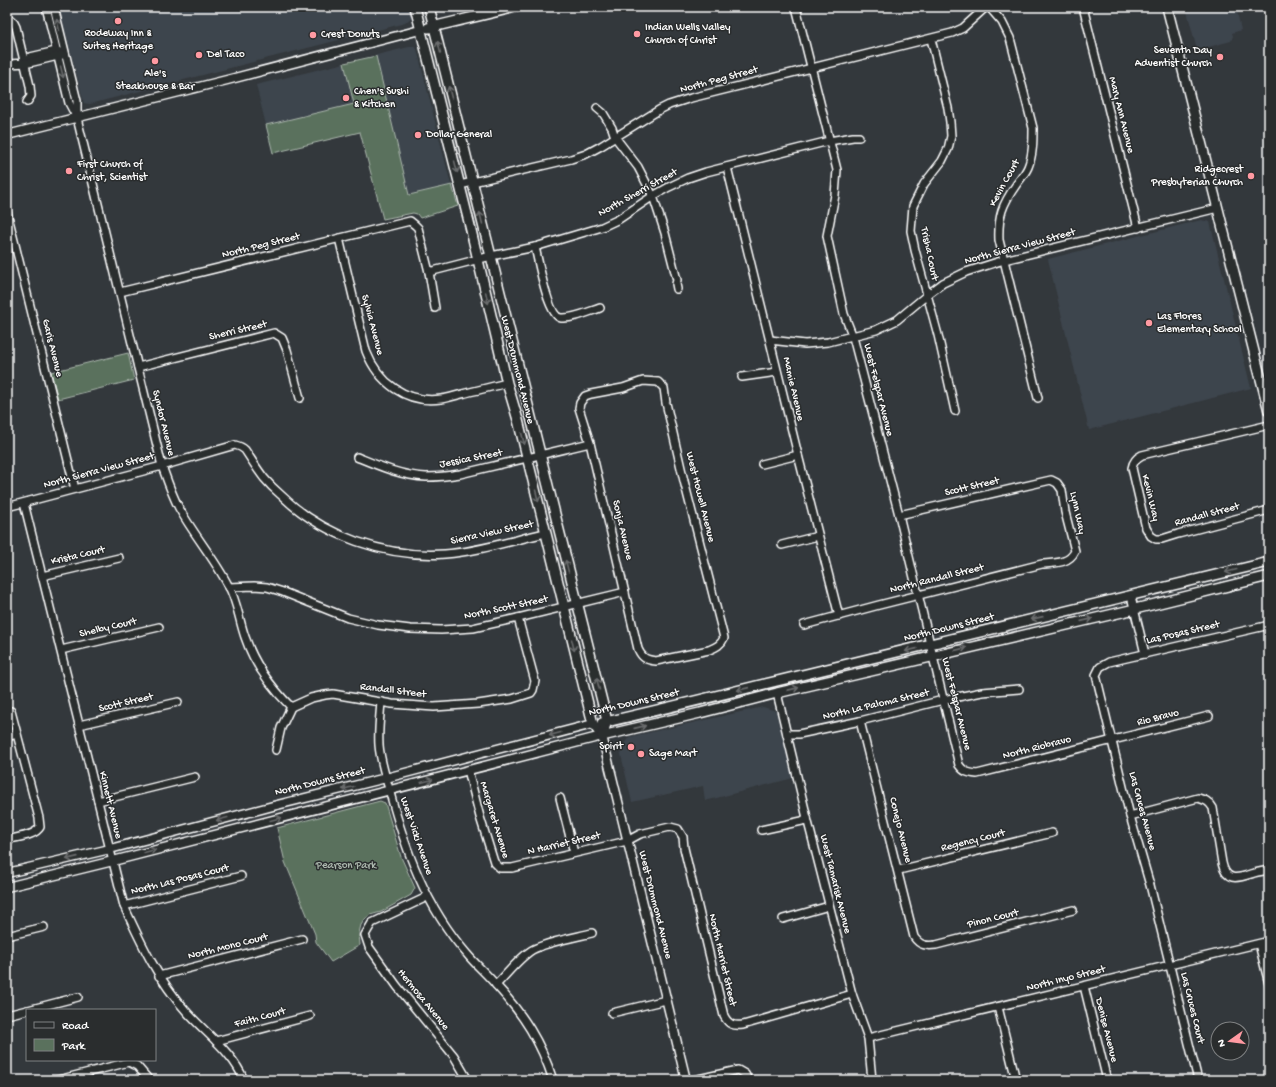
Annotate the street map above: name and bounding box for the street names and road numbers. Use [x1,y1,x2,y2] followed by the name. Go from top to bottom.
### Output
[679,63,761,96] street label: North Peg Street
[1106,76,1136,155] street label: Mary Ann Avenue
[987,156,1024,209] street label: Kevin Court
[596,166,681,220] street label: North Sherri Street
[917,225,941,283] street label: Trisha Court
[963,226,1078,268] street label: North Sierra View Street
[221,230,303,261] street label: North Peg Street
[358,294,386,357] street label: Sylvia Avenue
[498,315,536,426] street label: West Drummond Avenue
[39,318,65,378] street label: Garis Avenue
[208,318,269,343] street label: Sherri Street
[861,342,895,438] street label: West Felspar Avenue
[780,356,806,422] street label: Mamie Avenue
[149,389,177,457] street label: Syndor Avenue
[439,447,505,471] street label: Jessica Street
[42,450,157,492] street label: North Sierra View Street
[683,450,717,544] street label: West Howell Avenue
[1138,473,1162,523] street label: Kevin Way
[944,475,1002,499] street label: Scott Street
[1067,491,1087,536] street label: Lynn Way
[609,499,635,561] street label: Sonja Avenue
[1173,500,1242,529] street label: Randall Street
[450,518,536,548] street label: Sierra View Street
[50,544,108,568] street label: Krista Court
[889,561,987,596] street label: North Randall Street
[463,593,550,623] street label: North Scott Street
[903,611,997,645] street label: North Downs Street
[78,615,139,640] street label: Shelby Court
[1145,618,1222,647] street label: Las Posas Street
[939,656,973,752] street label: West Felspar Avenue
[359,681,428,701] street label: Randall Street
[588,686,682,719] street label: North Downs Street
[822,687,932,723] street label: North La Paloma Street
[98,691,156,715] street label: Scott Street
[1136,707,1180,729] street label: Rio Bravo
[1002,734,1073,762] street label: North Riobravo
[274,765,368,799] street label: North Downs Street
[96,770,124,840] street label: Kinnett Avenue
[1126,770,1158,852] street label: Las Cruces Avenue
[477,780,511,860] street label: Margaret Avenue
[397,796,435,877] street label: West Vicki Avenue
[886,796,914,864] street label: Conejo Avenue
[940,827,1008,855] street label: Regency Court
[526,829,603,858] street label: N Harriet Street
[817,833,853,935] street label: West Tamarisk Avenue
[636,850,674,961] street label: West Drummond Avenue
[130,862,232,898] street label: North Las Posas Court
[965,906,1021,931] street label: Pinon Court
[706,913,739,1009] street label: North Harriet Street
[187,931,271,963] street label: North Mono Court
[1025,963,1108,995] street label: North Inyo Street
[395,967,452,1033] street label: Hermosa Avenue
[1177,971,1207,1046] street label: Las Cruces Court
[1092,996,1120,1064] street label: Denise Avenue
[232,1005,288,1031] street label: Faith Court

